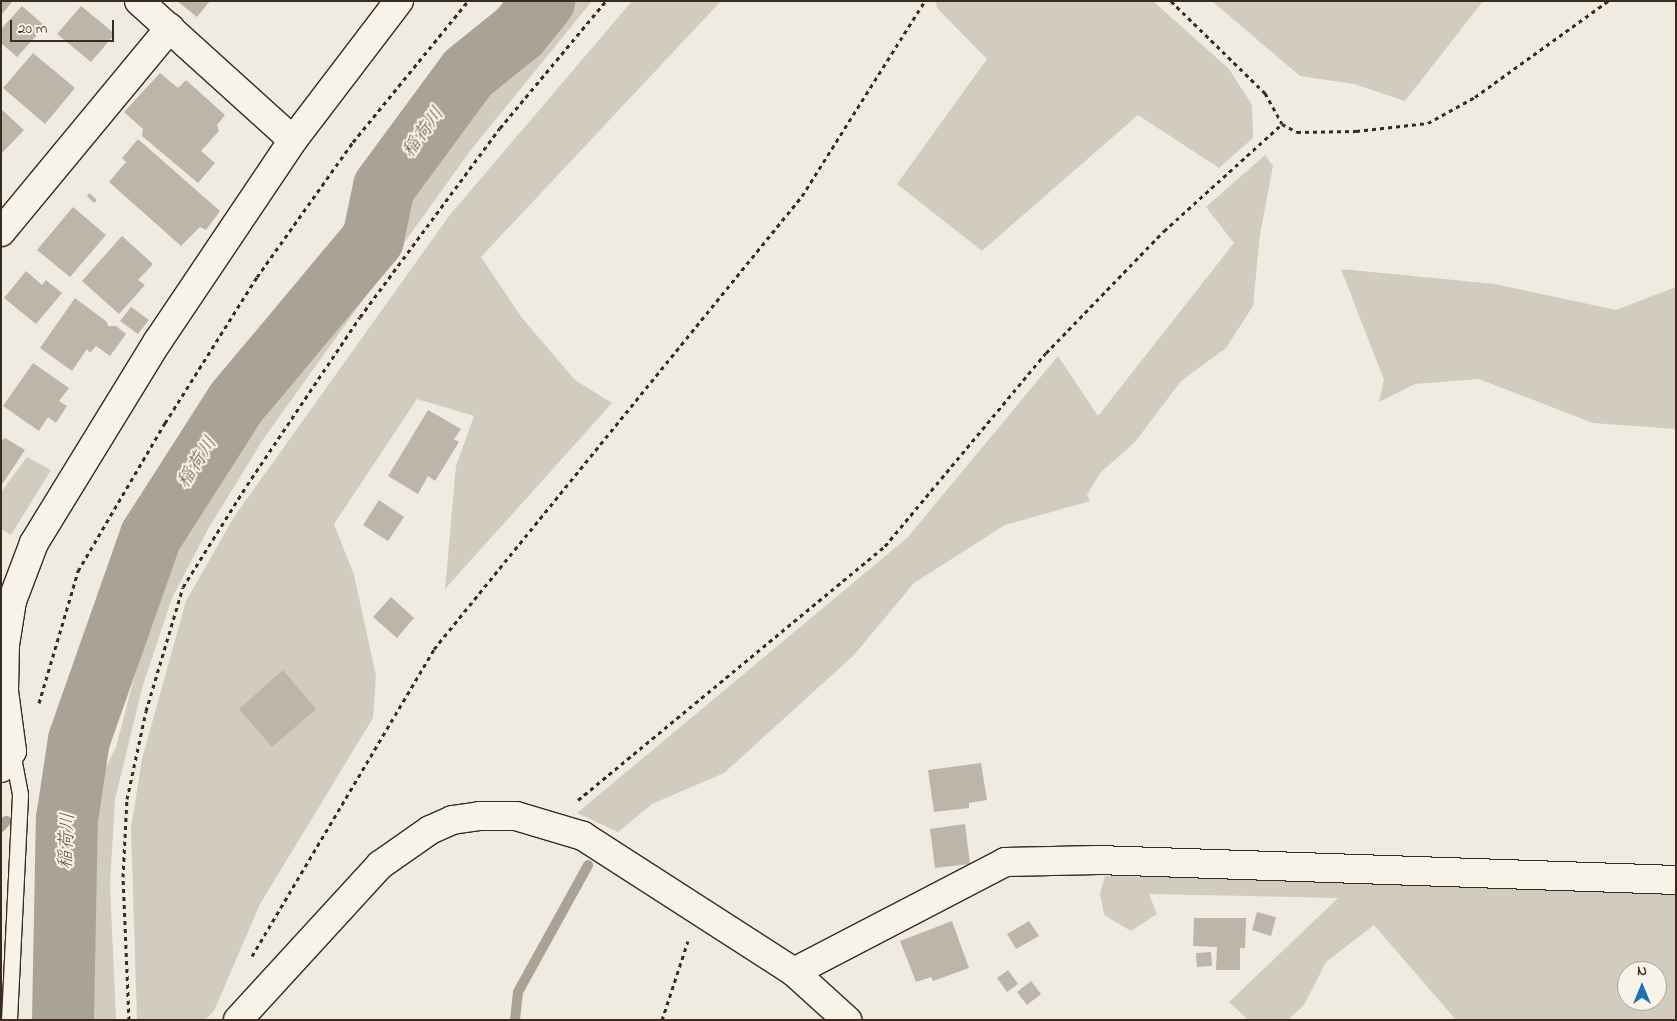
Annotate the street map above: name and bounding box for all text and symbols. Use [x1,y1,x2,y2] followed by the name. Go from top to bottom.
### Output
[12,10,116,42] scale bar
[18,18,47,40] text: 20 m
[398,103,450,163] water label: 稲荷川
[173,433,223,493] water label: 稲荷川
[55,812,81,870] water label: 稲荷川
[1617,961,1667,1011] north arrow
[1637,961,1647,982] text: N

